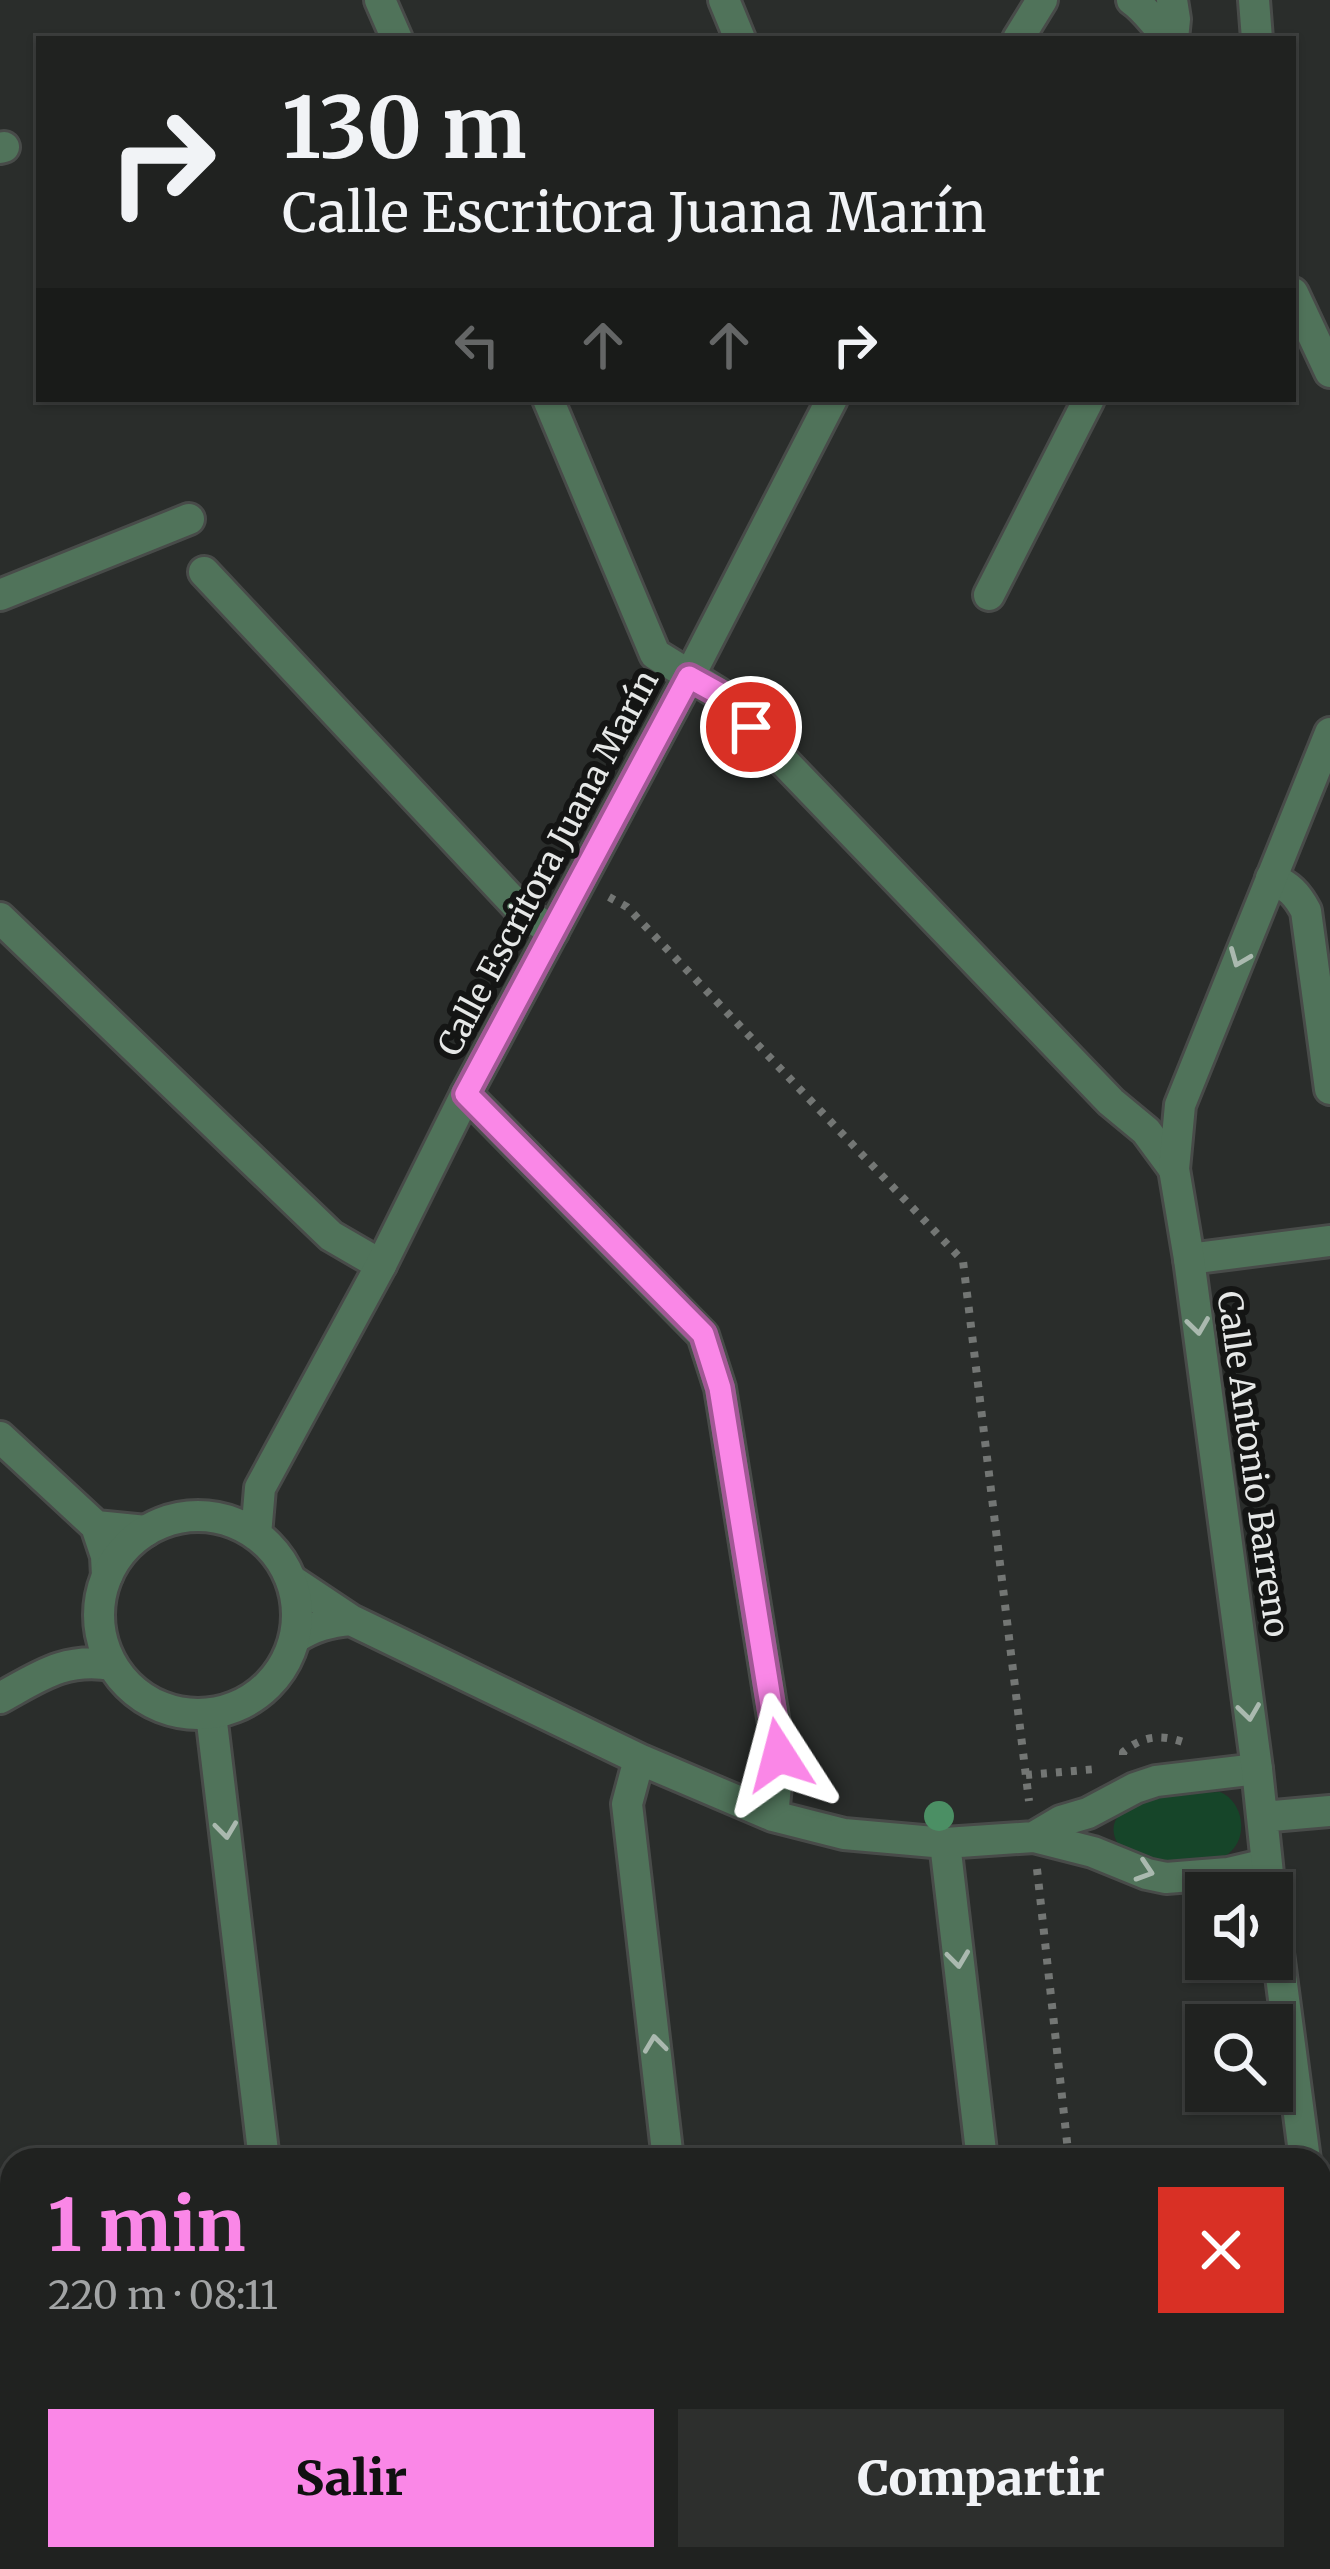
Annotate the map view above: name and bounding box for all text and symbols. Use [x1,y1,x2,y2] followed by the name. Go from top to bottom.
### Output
[282,75,526,181] text: 130 m
[84,84,240,240] icon: right
[282,179,987,247] text: Calle Escritora Juana Marín
[444,312,510,378] icon: left
[570,312,636,378] icon: ahead
[696,312,762,378] icon: ahead
[822,312,888,378] icon: right
[429,663,667,1063] street label: Calle Escritora Juana Marín
[700,676,802,778] pin
[718,694,784,760] icon: arrive
[1229,946,1253,967] one-way arrow
[1208,1288,1298,1640] street label: Calle Antonio Barreno
[1184,1316,1210,1335] one-way arrow
[716,1692,842,1818] position arrow
[1235,1702,1261,1722] one-way arrow
[213,1821,238,1840] one-way arrow
[1134,1857,1155,1882] one-way arrow
[1185,1872,1293,2112] map controls
[1185,1872,1293,1980] button: sound
[945,1950,971,1969] one-way arrow
[1185,2004,1293,2112] button: search
[642,2034,668,2054] one-way arrow
[48,2180,245,2271] text: 1 min
[1158,2187,1284,2313] button: close
[48,2271,278,2320] text: 220 m · 08:11
[48,2409,654,2547] button: Salir
[678,2409,1284,2547] button: Compartir

